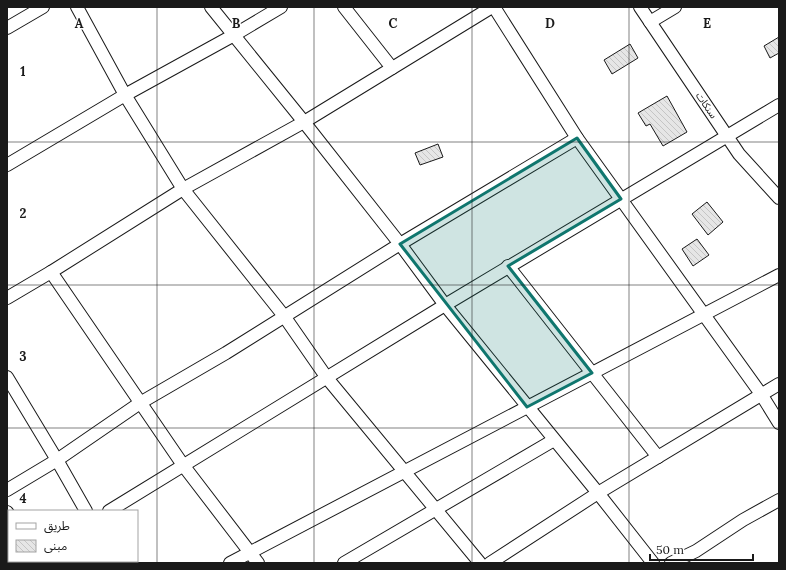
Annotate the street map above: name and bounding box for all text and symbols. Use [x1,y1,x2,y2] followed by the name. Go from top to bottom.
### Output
[75,15,84,32] text: A
[232,15,241,32] text: B
[389,15,398,32] text: C
[545,15,555,32] text: D
[703,15,711,32] text: E
[20,63,26,80] text: 1
[693,90,720,121] street label: سنكات
[20,205,27,222] text: 2
[19,348,27,365] text: 3
[19,490,27,507] text: 4
[8,510,138,562] legend
[44,518,70,534] text: طريق
[650,536,753,562] scale bar
[44,538,67,553] text: مبنى
[656,542,684,557] text: 50 m

